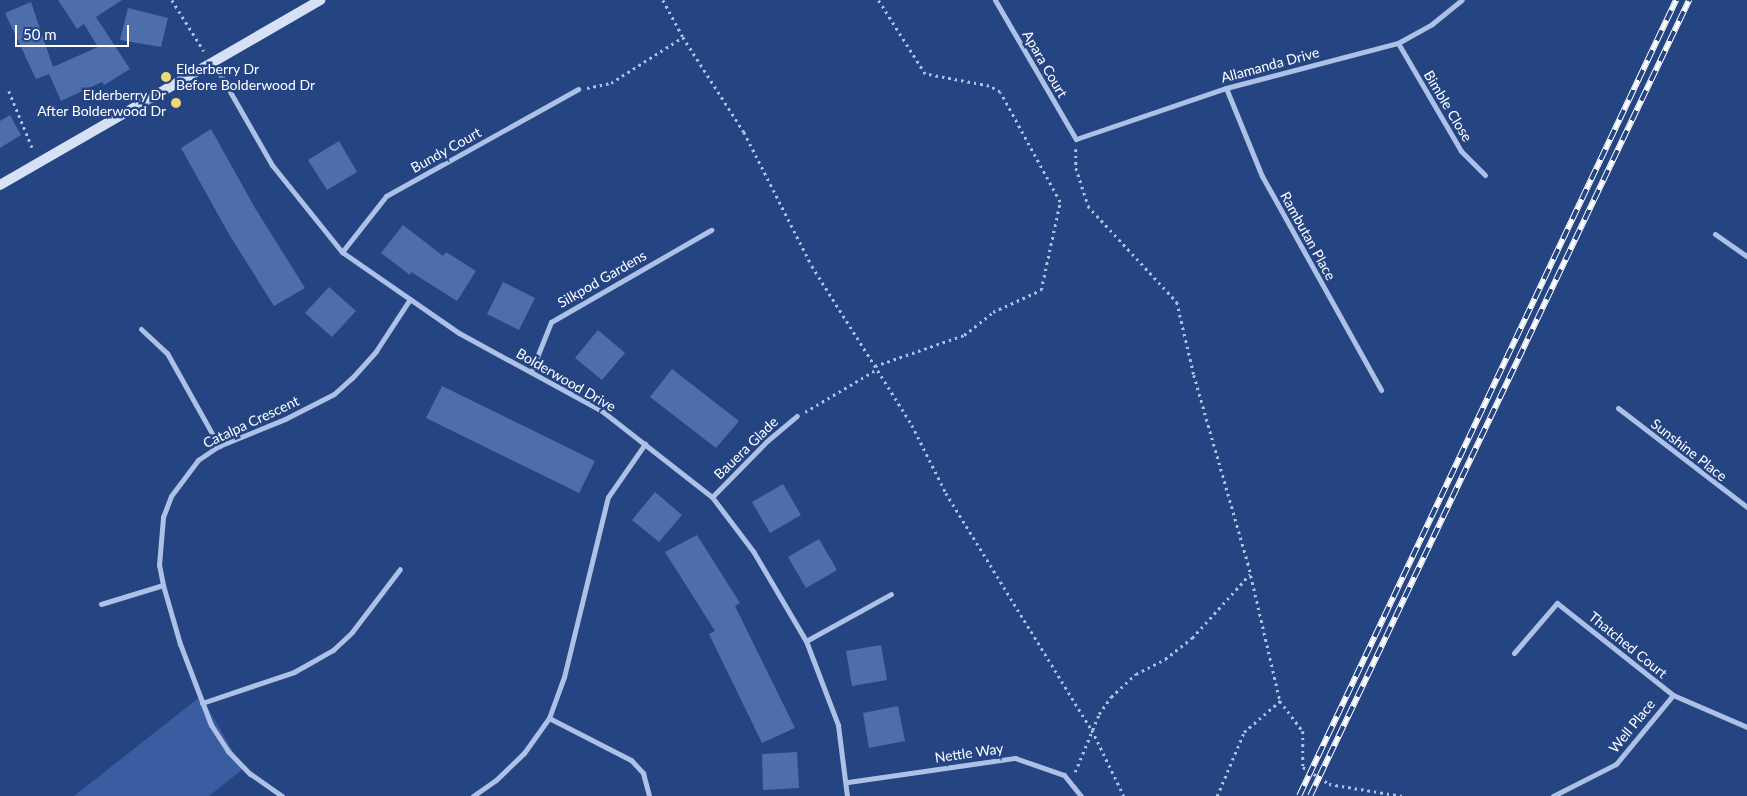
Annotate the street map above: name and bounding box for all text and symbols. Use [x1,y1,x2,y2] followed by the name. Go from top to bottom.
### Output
[18,15,131,47] scale bar
[23,25,57,43] text: 50 m
[1019,27,1071,101] street label: Apara Court
[1219,44,1321,86] street label: Allamanda Drive
[176,61,315,94] place label: Elderberry Dr Before Bolderwood Dr
[1420,67,1476,145] street label: Bimble Close
[160,71,172,83] marker: Elderberry Dr Before Bolderwood Dr
[37,87,166,120] place label: Elderberry Dr After Bolderwood Dr
[170,97,182,109] marker: Elderberry Dr After Bolderwood Dr
[408,124,484,176] street label: Bundy Court
[1277,189,1339,283] street label: Rambutan Place
[555,247,649,311] street label: Silkpod Gardens
[513,345,619,415] street label: Bolderwood Drive
[200,392,302,452] street label: Catalpa Crescent
[711,413,781,483] street label: Bauera Glade
[1648,415,1730,485] street label: Sunshine Place
[1585,608,1671,682] street label: Thatched Court
[1605,696,1659,756] street label: Well Place
[933,740,1005,766] street label: Nettle Way

